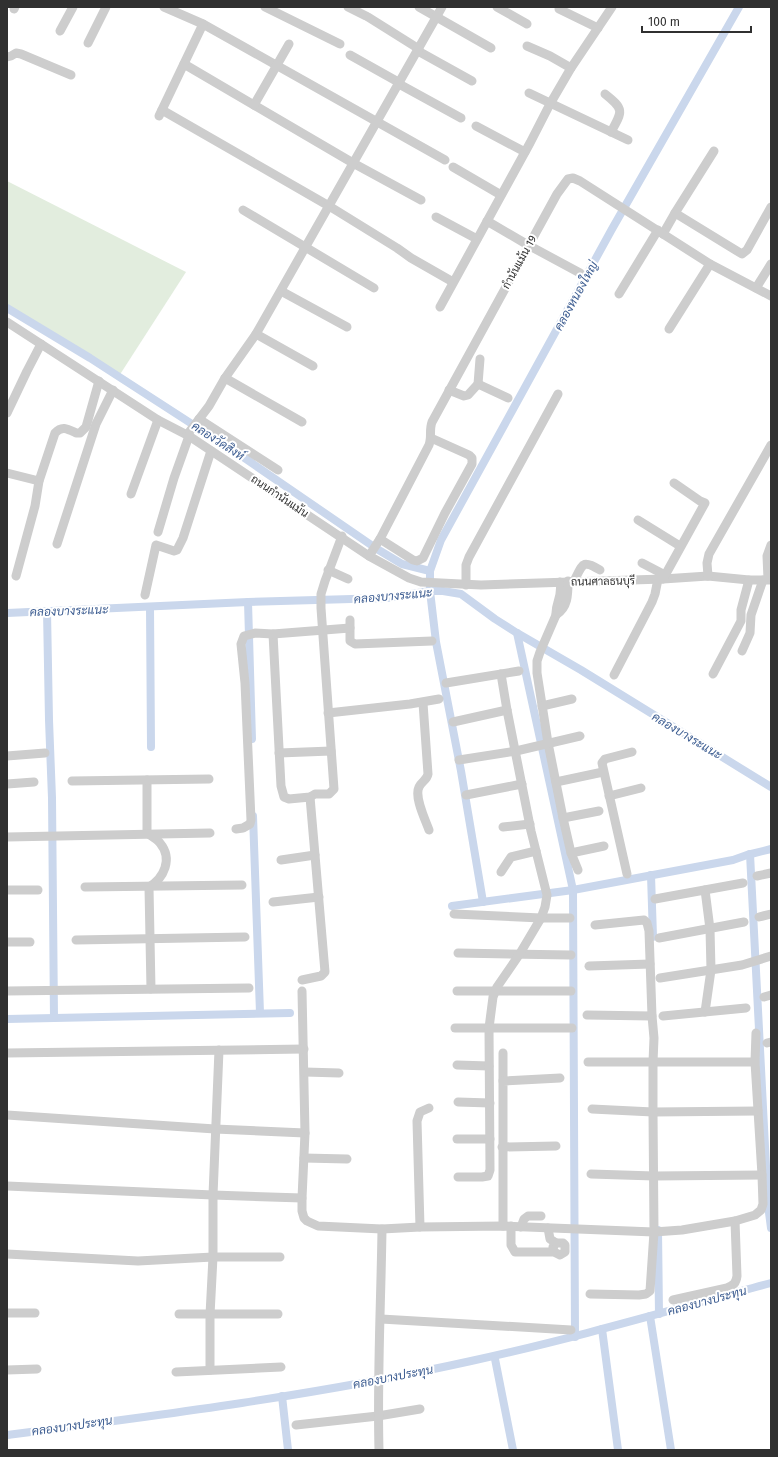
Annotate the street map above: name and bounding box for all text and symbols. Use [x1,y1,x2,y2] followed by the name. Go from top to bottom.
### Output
[642,8,751,34] scale bar
[648,15,680,29] text: 100 m
[499,232,540,291] street label: กำนันแม้น 19
[550,258,601,333] water label: คลองหนองใหญ่
[189,418,249,464] water label: คลองวัดสิงห์
[249,472,311,520] street label: ถนนกำนันแม้น
[571,572,635,591] street label: ถนนศาลธนบุรี
[353,586,434,606] water label: คลองบางระแนะ
[29,603,109,619] water label: คลองบางระแนะ
[650,710,725,763] water label: คลองบางระแนะ
[666,1284,749,1320] water label: คลองบางประทุน
[352,1362,435,1394] water label: คลองบางประทุน
[31,1413,114,1441] water label: คลองบางประทุน

